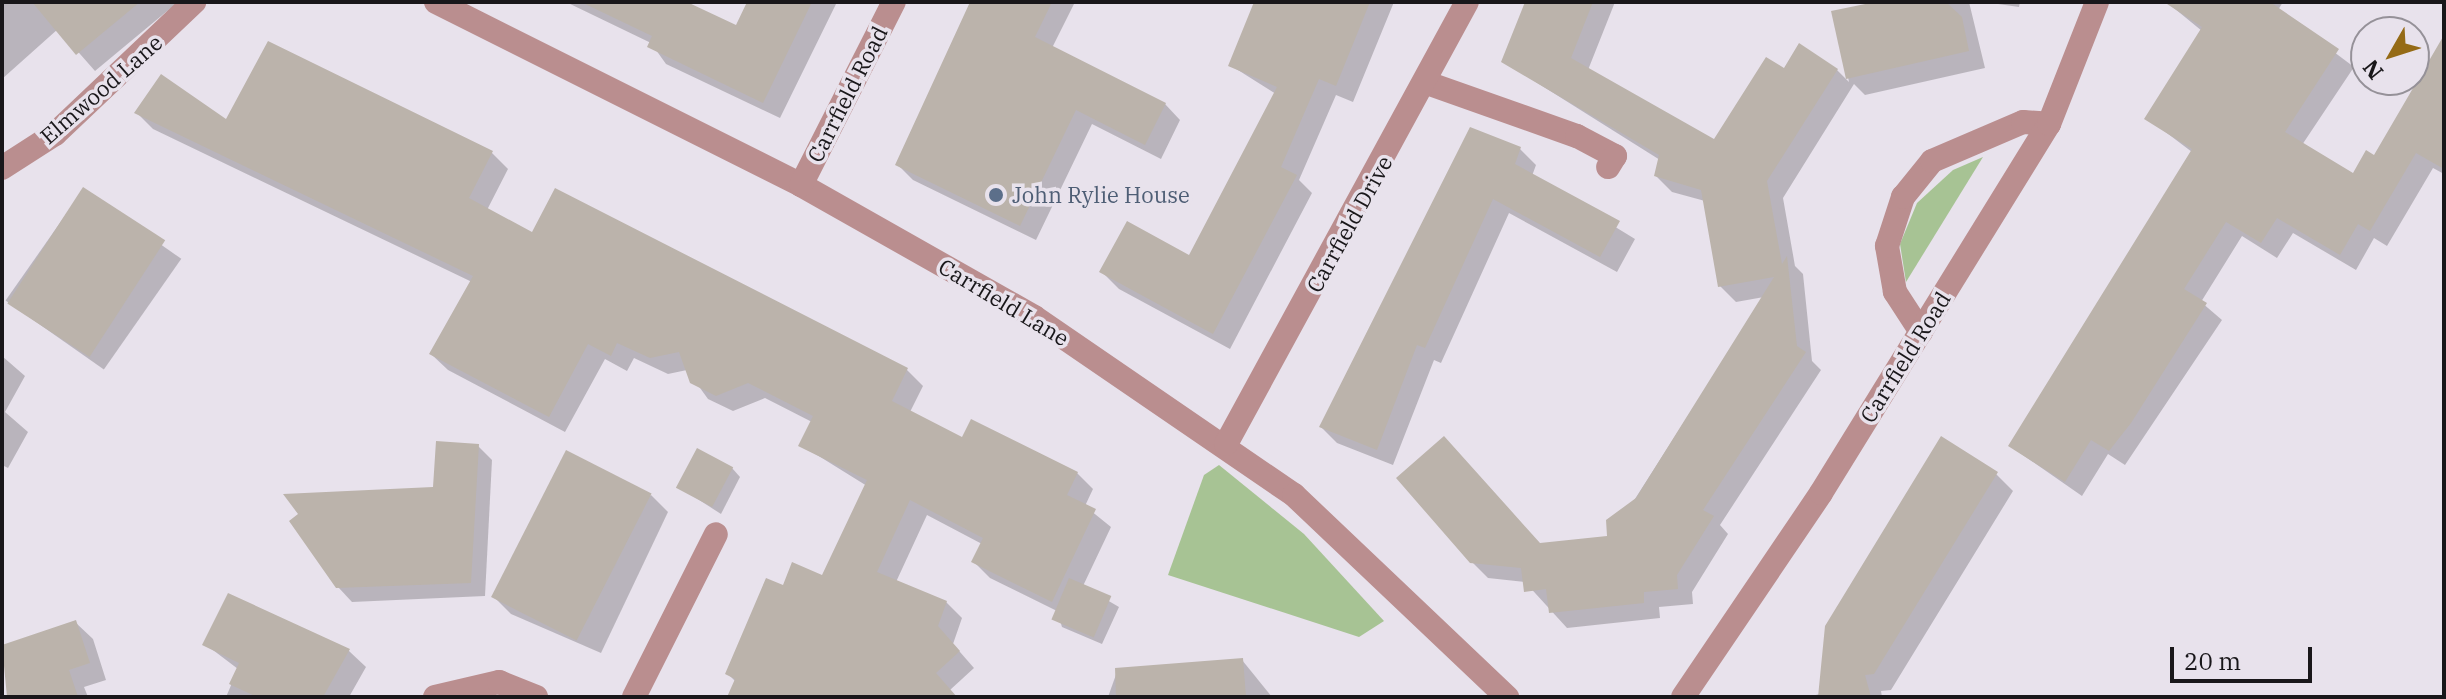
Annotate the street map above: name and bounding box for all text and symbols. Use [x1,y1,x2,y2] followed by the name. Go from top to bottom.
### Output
[2350,16,2430,96] north arrow
[801,22,893,166] street label: Carrfield Road
[35,29,167,149] street label: Elmwood Lane
[2356,54,2389,86] text: N
[1301,151,1397,297] street label: Carrfield Drive
[1012,182,1190,208] place label: John Rylie House
[987,186,1005,204] marker: John Rylie House
[934,253,1074,351] street label: Carrfield Lane
[1854,287,1956,427] street label: Carrfield Road
[2174,631,2316,681] scale bar
[2184,645,2241,677] text: 20 m

